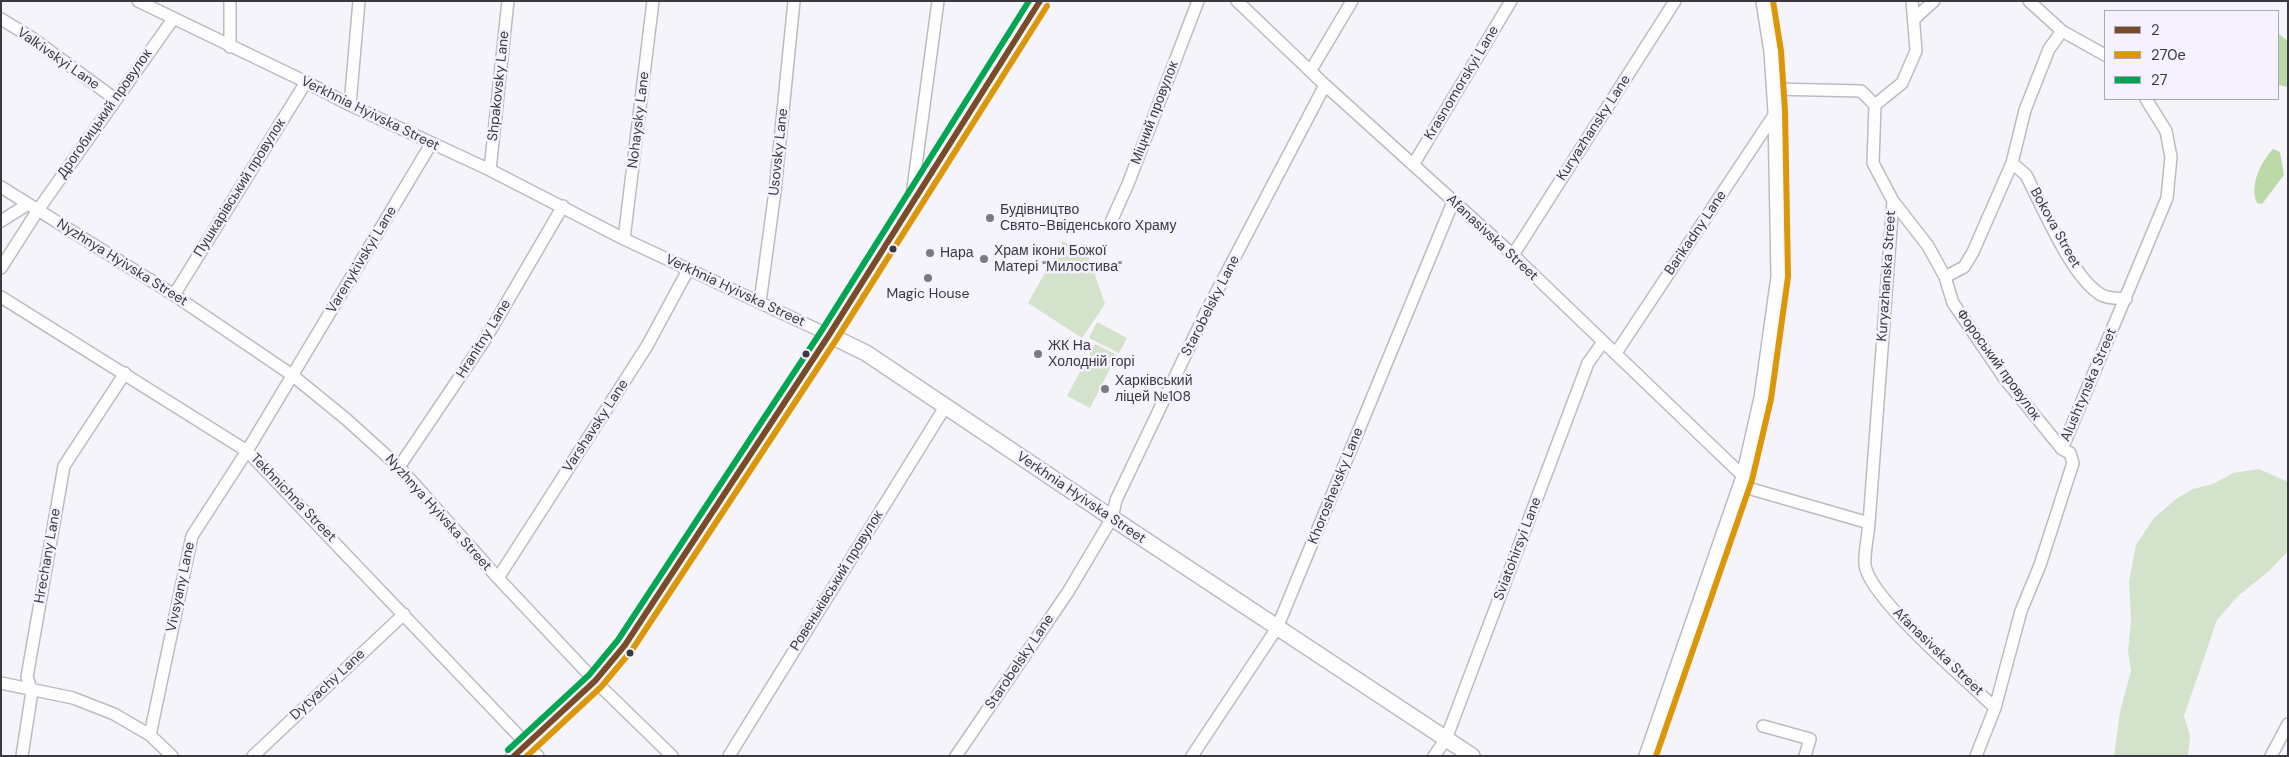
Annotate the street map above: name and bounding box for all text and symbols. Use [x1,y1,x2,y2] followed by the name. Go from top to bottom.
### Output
[2104,10,2279,100] legend
[2151,20,2160,40] text: 2
[1421,23,1503,143] street label: Krasnomorskyi Lane
[14,24,102,94] street label: Valkivskyi Lane
[485,30,513,142] street label: Shpakovsky Lane
[2151,45,2186,65] text: 270е
[54,46,156,182] street label: Дрогобицький провулок
[1128,59,1182,167] street label: Міцний провулок
[2151,70,2167,90] text: 27
[625,71,653,169] street label: Nohaysky Lane
[1554,72,1634,184] street label: Kuryazhansky Lane
[298,73,442,155] street label: Verkhnia Hyivska Street
[766,107,792,197] street label: Usovsky Lane
[191,116,289,260] street label: Пушкарівський провулок
[2026,185,2084,271] street label: Bokova Street
[1662,188,1730,278] street label: Barikadny Lane
[1443,191,1541,285] street label: Afanasivska Street
[1000,202,1177,234] place label: Будівництво Свято-Ввіденського Храму
[323,203,401,317] street label: Varenykivskyi Lane
[1874,210,1900,342] street label: Kuryazhanska Street
[984,212,996,224] marker: Будівництво Свято-Ввіденського Храму
[53,216,191,310] street label: Nyzhnya Hyivska Street
[994,243,1122,276] place label: Храм ікони Божої Матері "Милостива"
[888,244,898,254] unlabelled marker
[940,245,973,261] place label: Нара
[924,247,936,259] marker: Нара
[662,251,808,331] street label: Verkhnia Hyivska Street
[978,253,990,265] marker: Храм ікони Божої Матері "Милостива"
[1178,253,1244,359] street label: Starobelsky Lane
[922,272,934,284] marker: Magic House
[886,286,970,302] place label: Magic House
[453,297,515,381] street label: Hranitny Lane
[1952,306,2044,424] street label: Фороський провулок
[2057,326,2121,444] street label: Alushtynska Street
[1048,338,1135,371] place label: ЖК На Холодній горі
[1032,348,1044,360] marker: ЖК На Холодній горі
[801,349,811,359] unlabelled marker
[1115,373,1192,406] place label: Харківський ліцей №108
[560,376,632,476] street label: Varshavsky Lane
[1099,383,1111,395] marker: Харківський ліцей №108
[1305,425,1367,547] street label: Khoroshevsky Lane
[1013,448,1149,548] street label: Verkhnia Hyivska Street
[247,450,339,546] street label: Tekhnichna Street
[381,451,495,575] street label: Nyzhnya Hyivska Street
[1491,495,1545,603] street label: Sviatohirsyi Lane
[31,507,65,605] street label: Hrechany Lane
[787,508,887,654] street label: Ровеньківський провулок
[163,540,199,634] street label: Vivsyany Lane
[1889,605,1987,699] street label: Afanasivska Street
[982,611,1058,713] street label: Starobelsky Lane
[287,646,369,724] street label: Dytyachy Lane
[625,648,635,658] unlabelled marker

